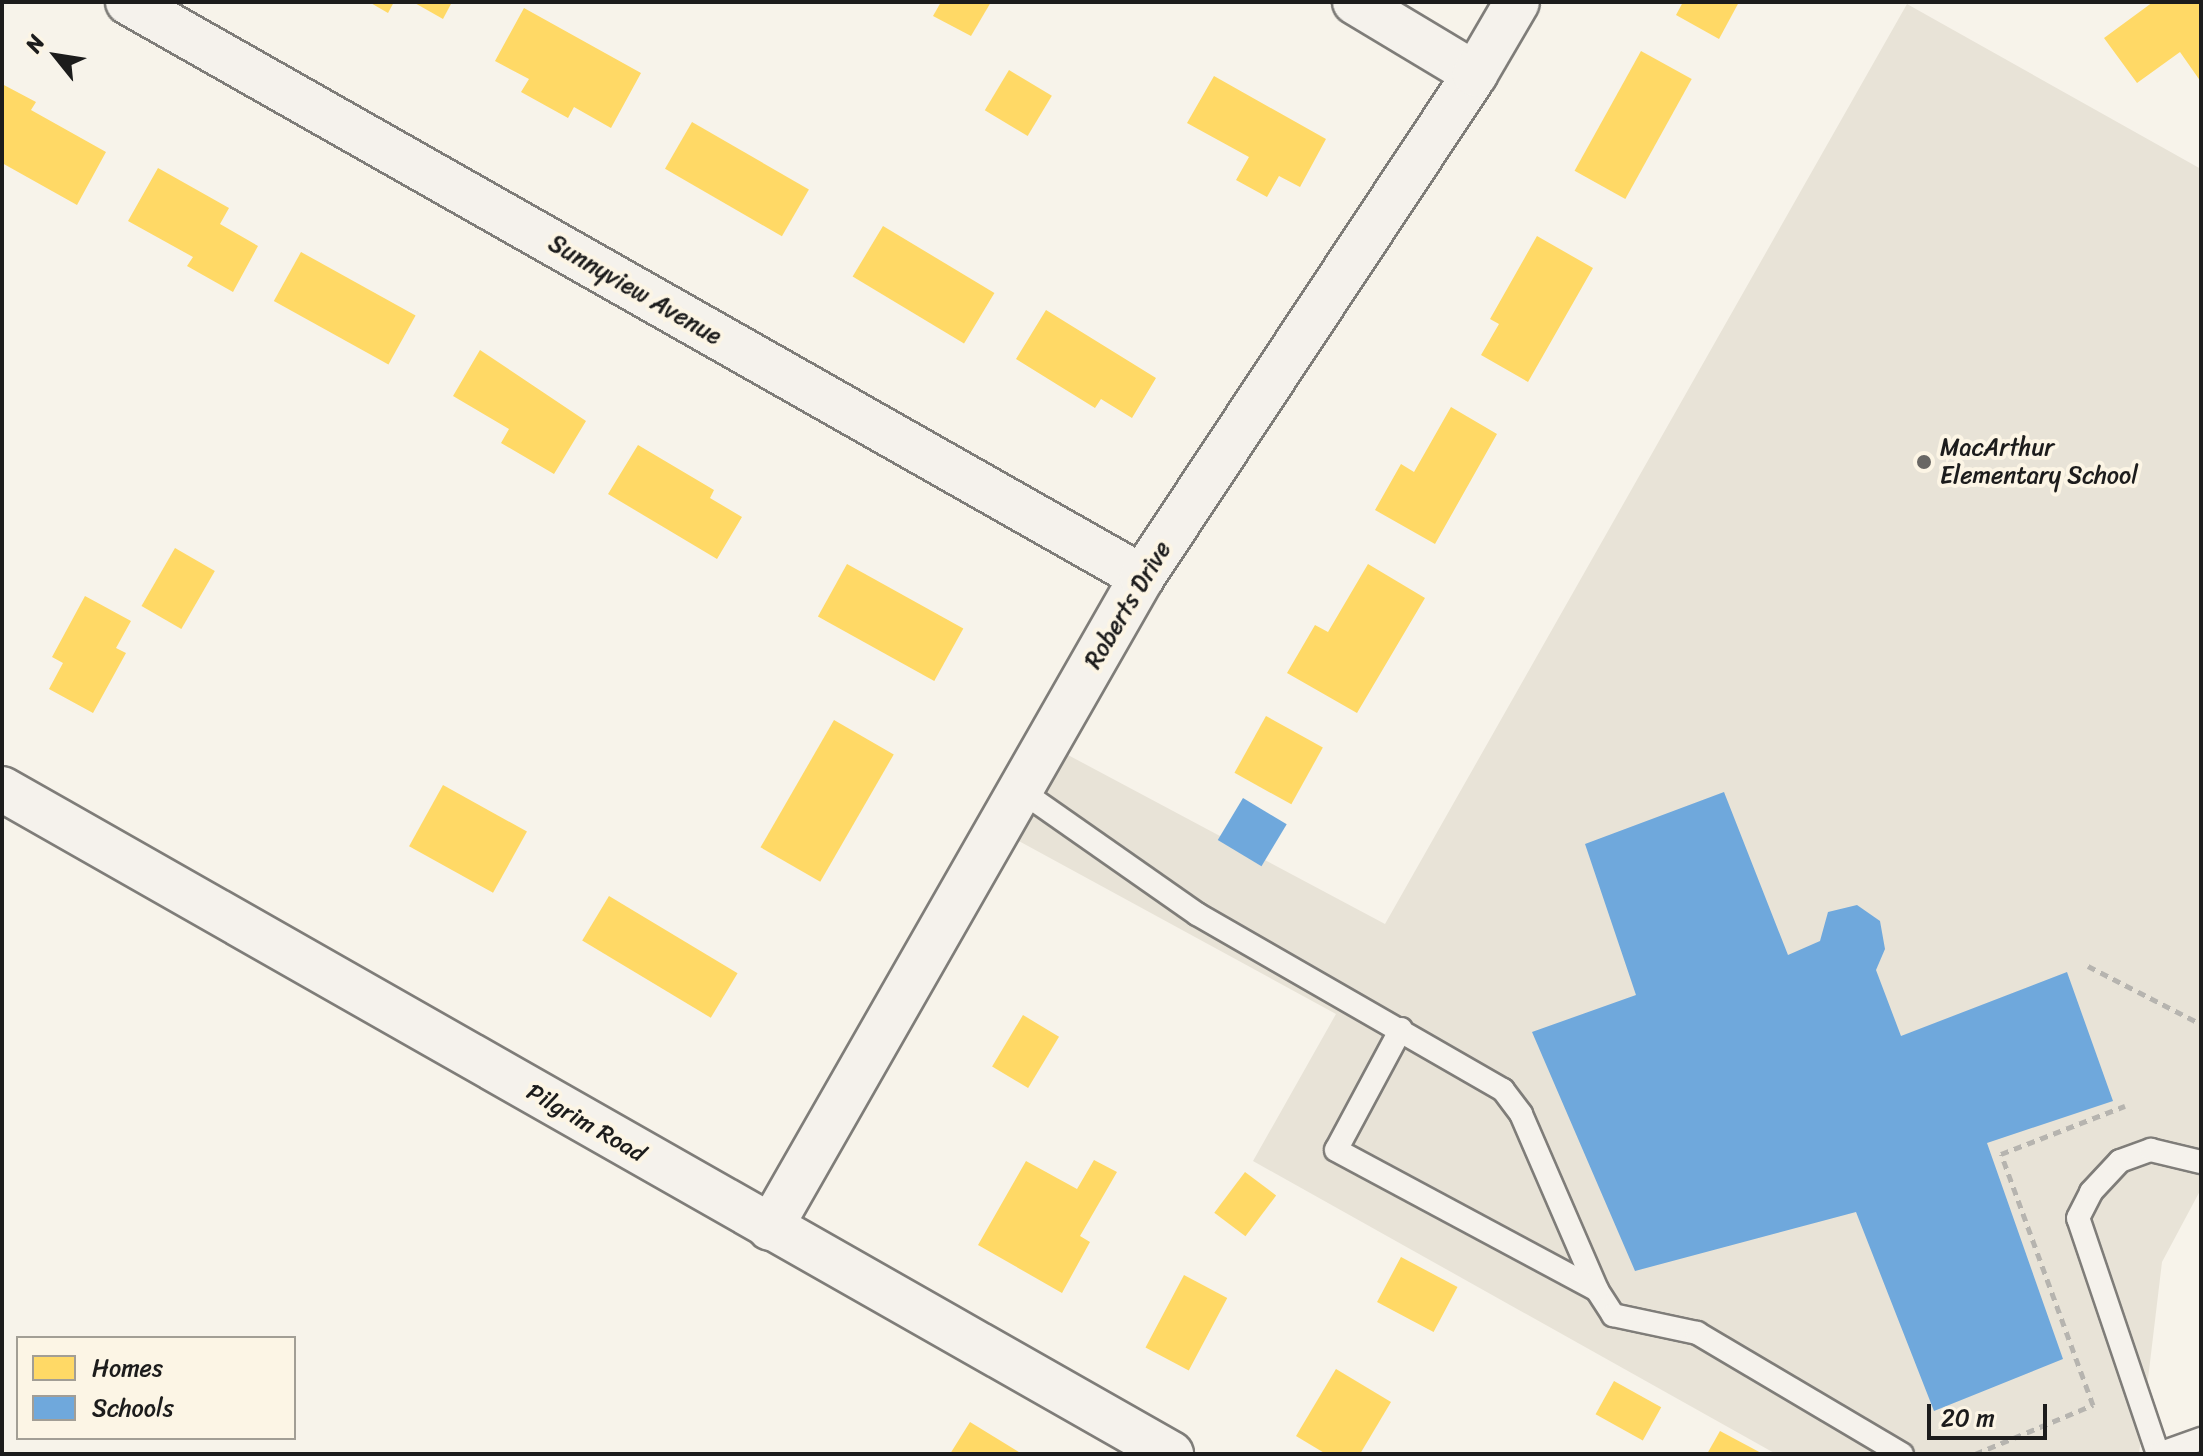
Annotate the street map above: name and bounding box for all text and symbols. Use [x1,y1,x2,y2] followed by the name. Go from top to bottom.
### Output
[16,16,96,96] north arrow
[14,27,55,60] text: N
[543,229,727,351] street label: Sunnyview Avenue
[1940,434,2138,490] place label: MacArthur Elementary School
[1915,453,1933,471] marker: MacArthur Elementary School
[1079,536,1177,674] street label: Roberts Drive
[521,1077,651,1169] street label: Pilgrim Road
[16,1336,296,1440] legend
[92,1347,163,1389] text: Homes
[92,1387,174,1429] text: Schools
[1931,1388,2051,1438] scale bar
[1941,1397,1995,1439] text: 20 m

